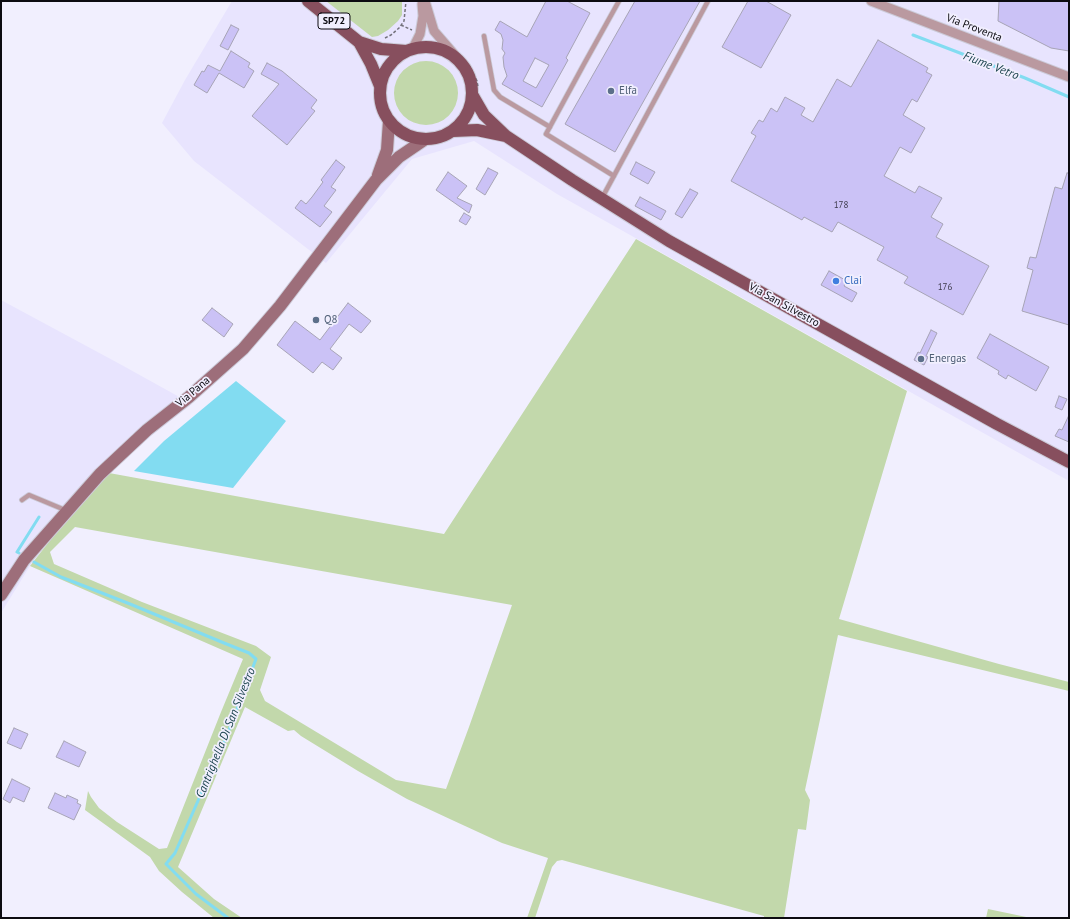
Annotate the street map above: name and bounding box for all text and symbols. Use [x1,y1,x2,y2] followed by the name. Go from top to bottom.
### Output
[944,11,1004,45] street label: Via Proventa
[318,13,350,29] road number: SP72
[961,49,1021,83] water label: Fiume Vetro
[619,84,637,98] place label: Elfa
[606,86,616,96] marker: Elfa
[834,200,848,210] house number: 178
[844,274,862,288] place label: Clai
[831,276,841,286] marker: Clai
[746,280,822,330] street label: Via San Silvestro
[938,282,952,292] house number: 176
[324,313,338,327] place label: Q8
[311,315,321,325] marker: Q8
[929,352,966,366] place label: Energas
[916,354,926,364] marker: Energas
[173,374,213,410] street label: Via Pana
[193,666,259,800] water label: Cantrighella Di San Silvestro

